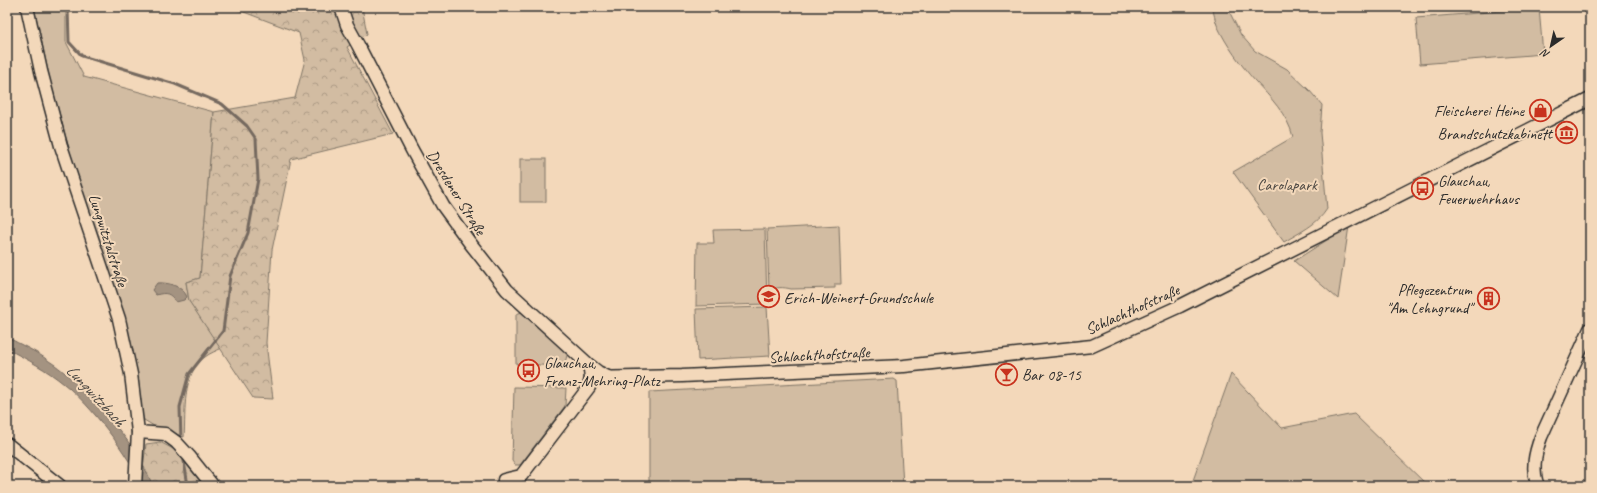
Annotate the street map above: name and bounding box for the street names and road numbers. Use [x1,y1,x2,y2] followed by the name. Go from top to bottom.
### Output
[422,146,491,240] street label: Dresdener Straße
[84,192,133,291] street label: Lungwitztalstraße
[1082,280,1184,340] street label: Schlachthofstraße
[768,342,872,368] street label: Schlachthofstraße

